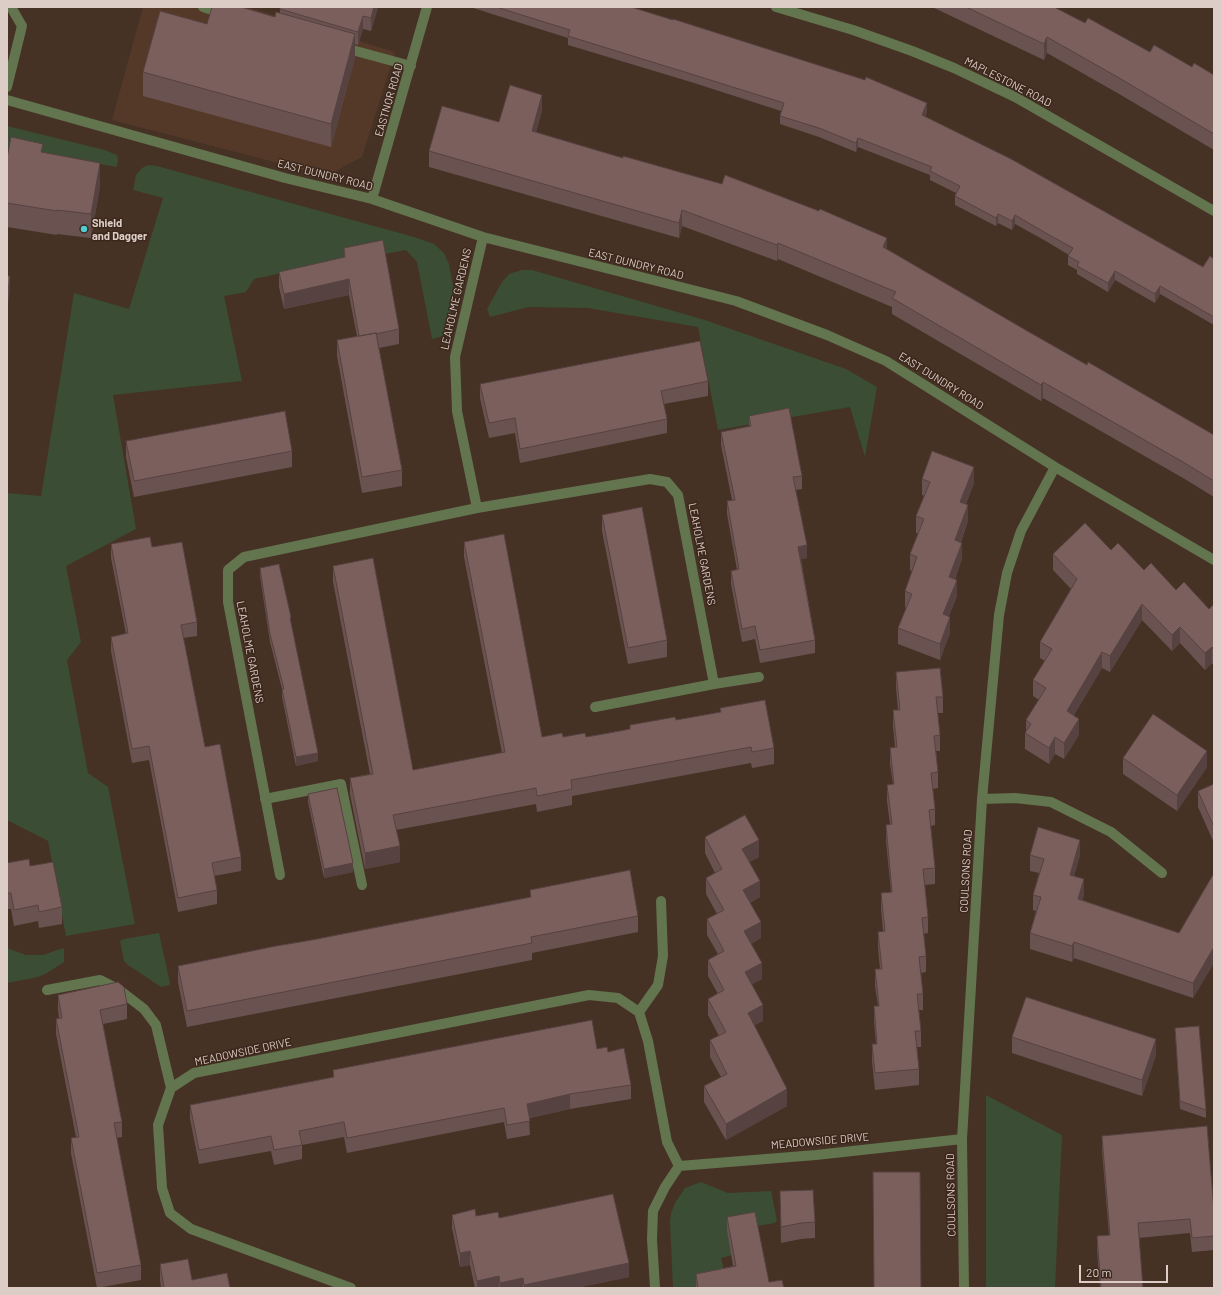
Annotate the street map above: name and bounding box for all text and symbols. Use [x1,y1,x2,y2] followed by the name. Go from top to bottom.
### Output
[962,54,1054,110] street label: MAPLESTONE ROAD
[372,62,406,138] street label: EASTNOR ROAD
[276,157,374,193] street label: EAST DUNDRY ROAD
[92,216,147,242] place label: Shield and Dagger
[79,224,89,234] marker: Shield and Dagger
[587,246,685,282] street label: EAST DUNDRY ROAD
[438,247,474,351] street label: LEAHOLME GARDENS
[896,350,986,412] street label: EAST DUNDRY ROAD
[686,502,718,606] street label: LEAHOLME GARDENS
[234,600,266,704] street label: LEAHOLME GARDENS
[957,829,975,913] street label: COULSONS ROAD
[193,1035,293,1069] street label: MEADOWSIDE DRIVE
[770,1130,870,1152] street label: MEADOWSIDE DRIVE
[944,1153,958,1237] street label: COULSONS ROAD
[1081,1257,1170,1283] scale bar
[1086,1265,1112,1279] text: 20 m

